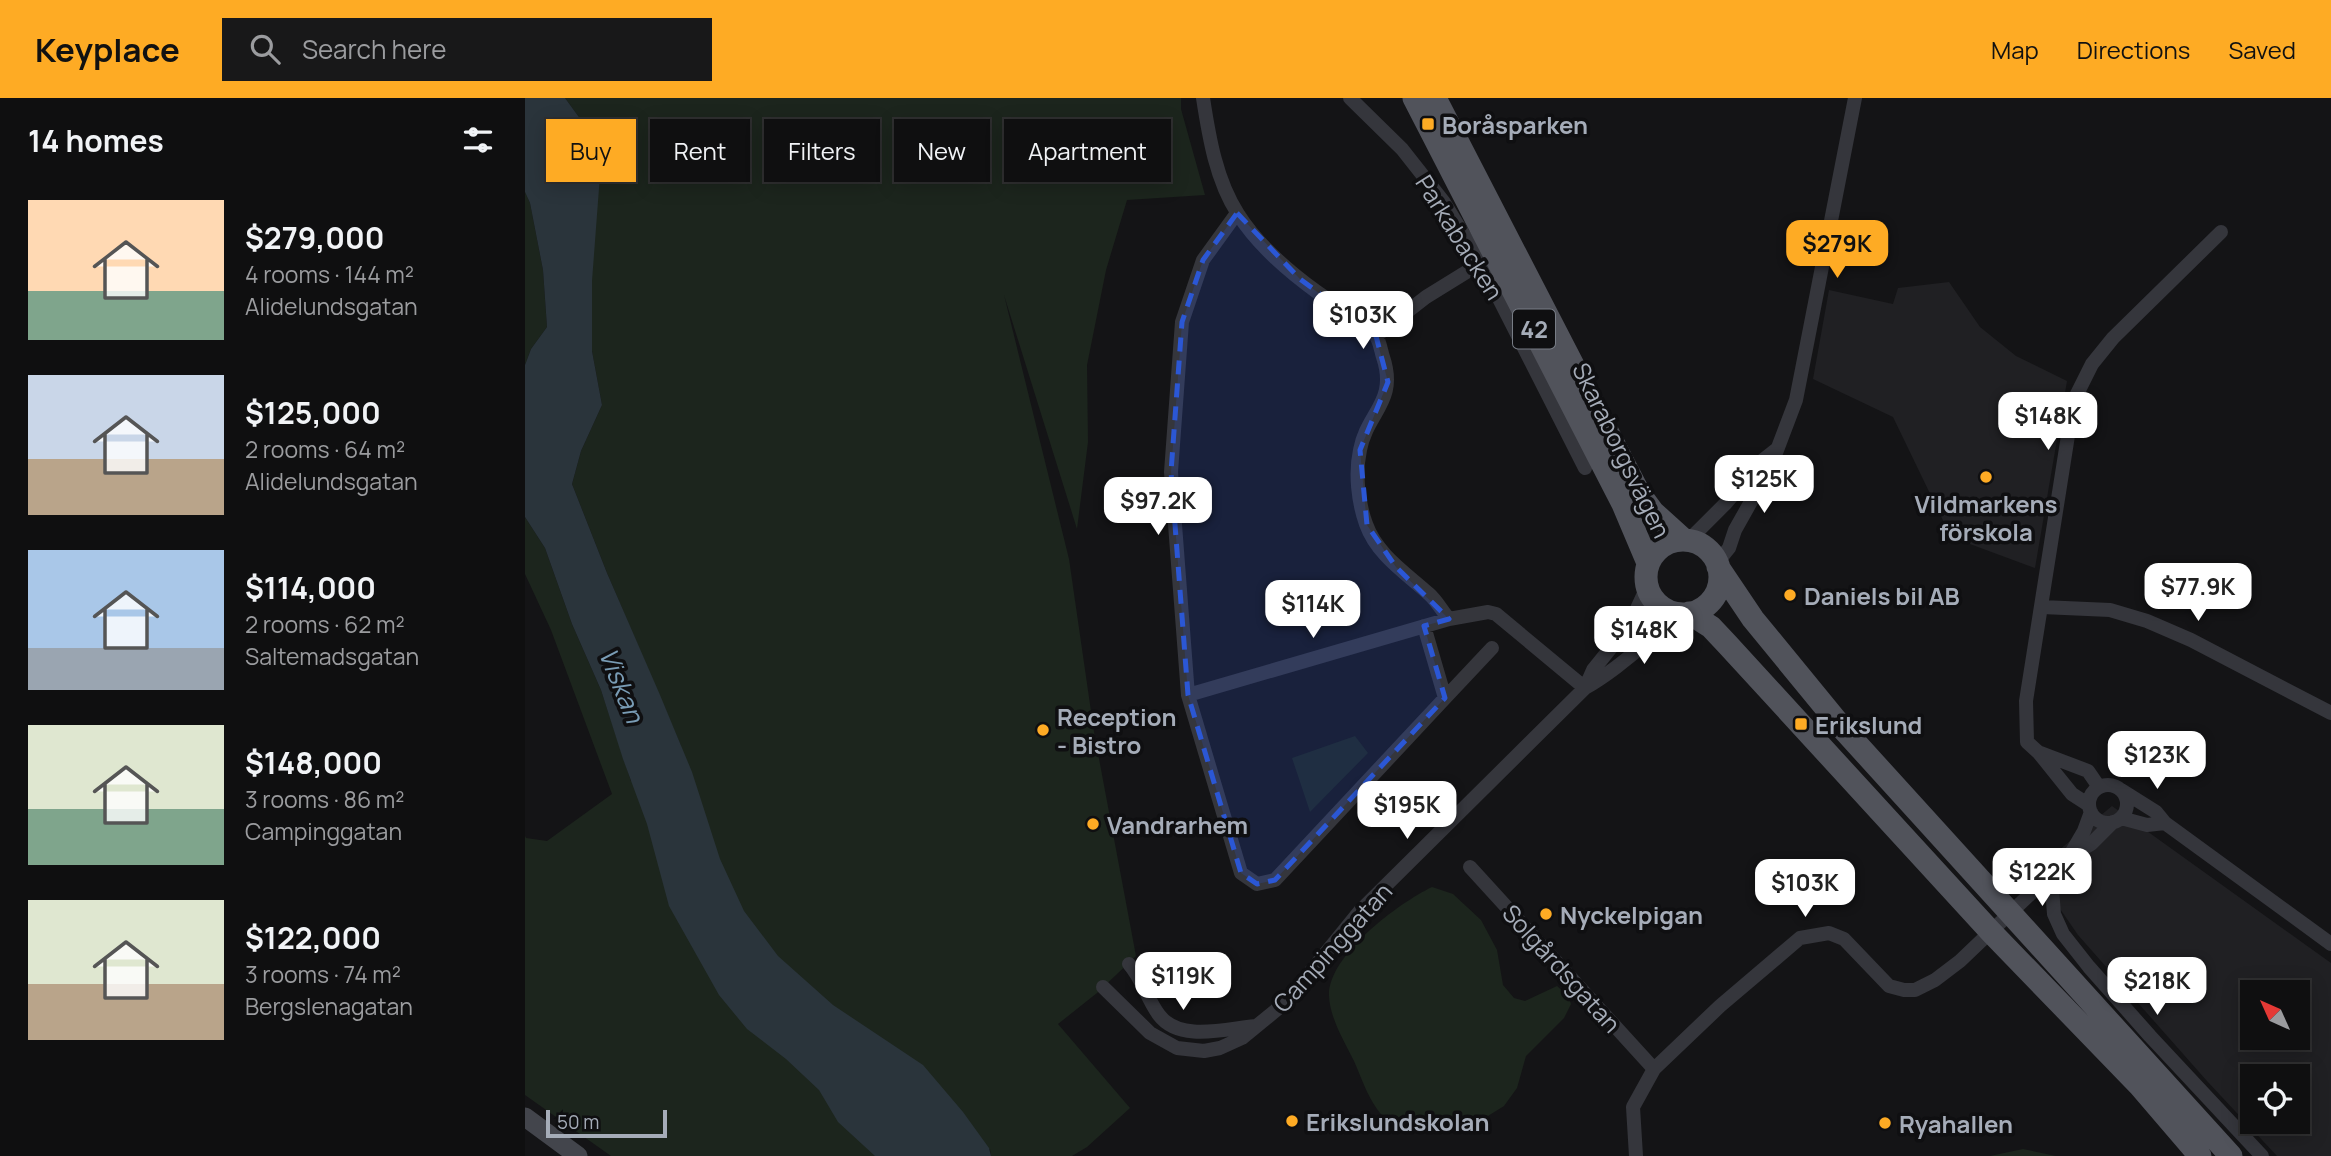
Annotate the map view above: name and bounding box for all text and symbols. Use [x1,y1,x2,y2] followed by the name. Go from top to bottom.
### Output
[222,18,712,81] search box
[35,27,180,72] text: Keyplace
[246,30,284,68] icon: search
[302,31,447,67] text: Search here
[1991,33,2039,66] text: Map
[2077,33,2190,66] text: Directions
[2228,33,2296,66] text: Saved
[1442,108,1588,141] place label: Boråsparken
[1420,116,1436,132] marker: Boråsparken
[546,119,636,182] chip: Buy
[650,119,750,182] chip: Rent
[764,119,880,182] chip: Filters
[894,119,990,182] chip: New
[1004,119,1171,182] chip: Apartment
[28,120,164,161] text: 14 homes
[459,121,497,159] icon: filters
[1408,168,1512,306] street label: Parkabacken
[245,217,385,258] text: $279,000
[1788,220,1886,280] pin: $279K
[1802,227,1872,259] text: $279K
[84,228,168,312] icon: home
[245,258,414,290] text: 4 rooms · 144 m²
[245,290,418,322] text: Alidelundsgatan
[1314,292,1412,351] pin: $103K
[1329,298,1397,330] text: $103K
[1513,310,1555,348] road number: 42
[1565,357,1679,543] street label: Skaraborgsvägen
[245,392,381,433] text: $125,000
[1999,392,2097,452] pin: $148K
[2014,399,2082,431] text: $148K
[84,403,168,487] icon: home
[245,433,405,465] text: 2 rooms · 64 m²
[1715,456,1813,515] pin: $125K
[1731,462,1797,494] text: $125K
[245,465,418,497] text: Alidelundsgatan
[1978,469,1994,485] marker: Vildmarkens förskola
[1101,478,1215,537] pin: $97.2K
[1120,484,1196,516] text: $97.2K
[1915,487,2057,548] place label: Vildmarkens förskola
[2141,564,2255,623] pin: $77.9K
[245,567,376,608] text: $114,000
[2161,570,2235,602] text: $77.9K
[84,578,168,662] icon: home
[1804,579,1960,612] place label: Daniels bil AB
[1264,580,1362,640] pin: $114K
[1281,587,1345,619] text: $114K
[1782,587,1798,603] marker: Daniels bil AB
[1595,606,1693,666] pin: $148K
[245,608,405,640] text: 2 rooms · 62 m²
[1610,613,1678,645] text: $148K
[245,640,419,672] text: Saltemadsgatan
[591,642,654,729] water label: Viskan
[1057,700,1177,761] place label: Reception - Bistro
[1815,708,1922,741] place label: Erikslund
[1793,716,1809,732] marker: Erikslund
[1035,722,1051,738] marker: Reception - Bistro
[2108,732,2206,791] pin: $123K
[2124,738,2190,770] text: $123K
[245,742,382,783] text: $148,000
[84,753,168,837] icon: home
[1358,782,1456,841] pin: $195K
[245,783,405,815] text: 3 rooms · 86 m²
[1373,788,1441,820] text: $195K
[1107,808,1248,841] place label: Vandrarhem
[245,815,402,847] text: Campinggatan
[1085,816,1101,832] marker: Vandrarhem
[1993,848,2091,908] pin: $122K
[2009,855,2075,887] text: $122K
[1756,860,1854,919] pin: $103K
[1771,866,1839,898] text: $103K
[1265,875,1399,1019] street label: Campinggatan
[1496,897,1628,1039] street label: Solgårdsgatan
[1560,898,1703,931] place label: Nyckelpigan
[1538,906,1554,922] marker: Nyckelpigan
[245,917,381,958] text: $122,000
[84,928,168,1012] icon: home
[1134,953,1232,1012] pin: $119K
[245,958,401,990] text: 3 rooms · 74 m²
[2108,958,2206,1017] pin: $218K
[1151,959,1215,991] text: $119K
[2123,964,2191,996] text: $218K
[2240,980,2310,1050] north arrow
[2240,980,2310,1134] map controls
[245,990,413,1022] text: Bergslenagatan
[2240,1064,2310,1134] button: locate
[1306,1105,1489,1138] place label: Erikslundskolan
[546,1107,667,1139] scale bar
[1899,1107,2013,1140] place label: Ryahallen
[557,1109,599,1135] text: 50 m
[1284,1113,1300,1129] marker: Erikslundskolan
[1877,1115,1893,1131] marker: Ryahallen

